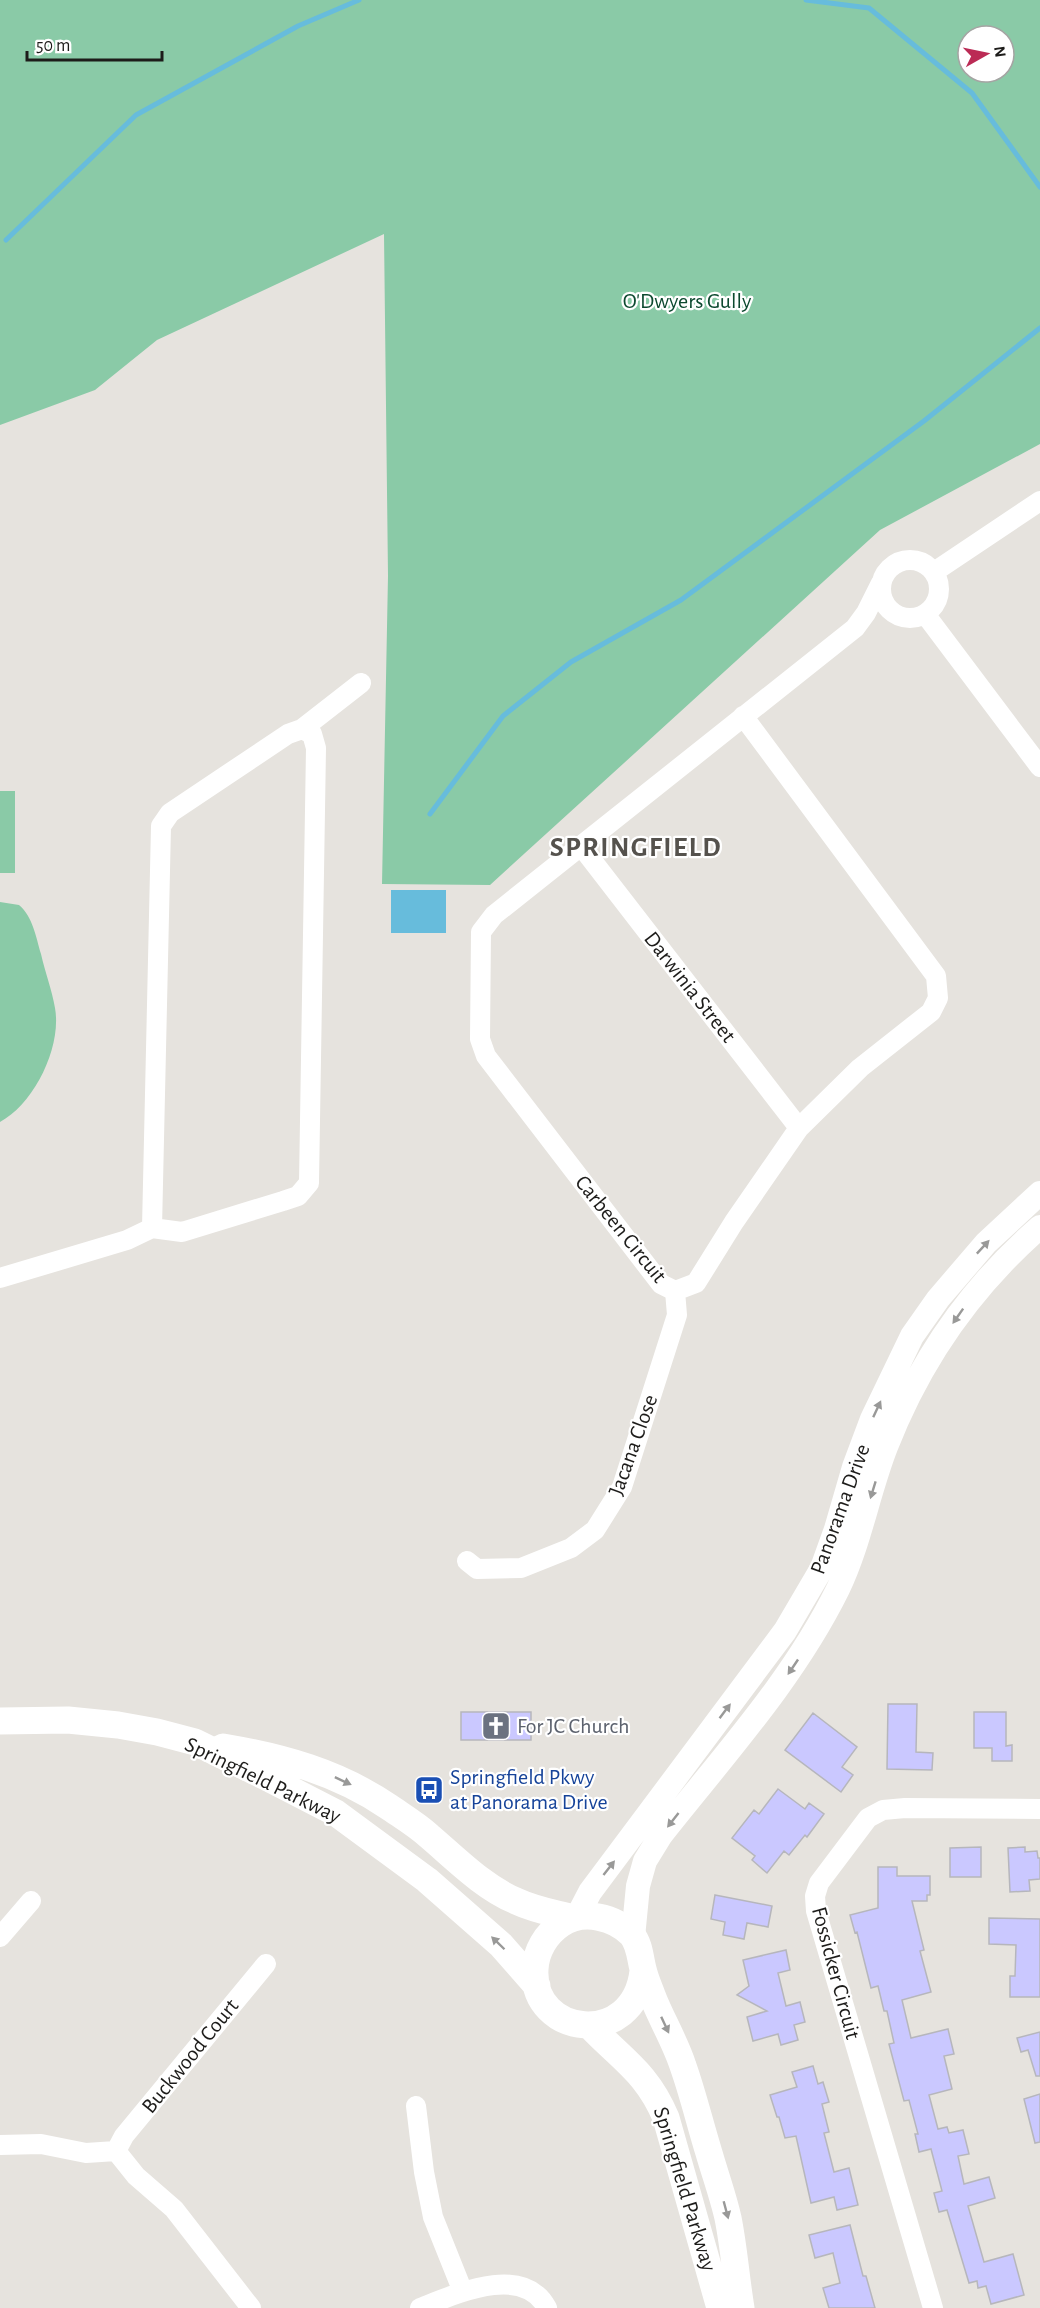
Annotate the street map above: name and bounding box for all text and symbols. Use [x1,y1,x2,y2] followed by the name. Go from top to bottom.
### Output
[27,24,162,62] scale bar
[956,24,1016,84] north arrow
[36,37,70,55] text: 50 m
[991,45,1009,59] text: N
[623,290,752,312] park label: O'Dwyers Gully
[550,834,722,862] district label: SPRINGFIELD
[640,927,740,1047] street label: Darwinia Street
[571,1171,671,1287] street label: Carbeen Circuit
[976,1240,989,1255] one-way arrow
[952,1307,964,1323] one-way arrow
[605,1392,661,1498] street label: Jacana Close
[872,1400,881,1417] one-way arrow
[806,1441,874,1577] street label: Panorama Drive
[868,1481,877,1499] one-way arrow
[787,1658,799,1674] one-way arrow
[719,1704,731,1720] one-way arrow
[480,1710,512,1742] church icon: For JC Church
[517,1715,629,1737] place label: For JC Church
[182,1733,345,1827] street label: Springfield Parkway
[450,1766,608,1813] place label: Springfield Pkwy at Panorama Drive
[413,1774,445,1806] bus stop icon: Springfield Pkwy at Panorama Drive
[334,1777,351,1786] one-way arrow
[666,1812,679,1828] one-way arrow
[602,1861,614,1876] one-way arrow
[808,1904,864,2042] street label: Fossicker Circuit
[491,1936,505,1950] one-way arrow
[138,1995,242,2117] street label: Buckwood Court
[661,2017,670,2034] one-way arrow
[650,2104,721,2274] street label: Springfield Parkway
[721,2201,731,2219] one-way arrow

